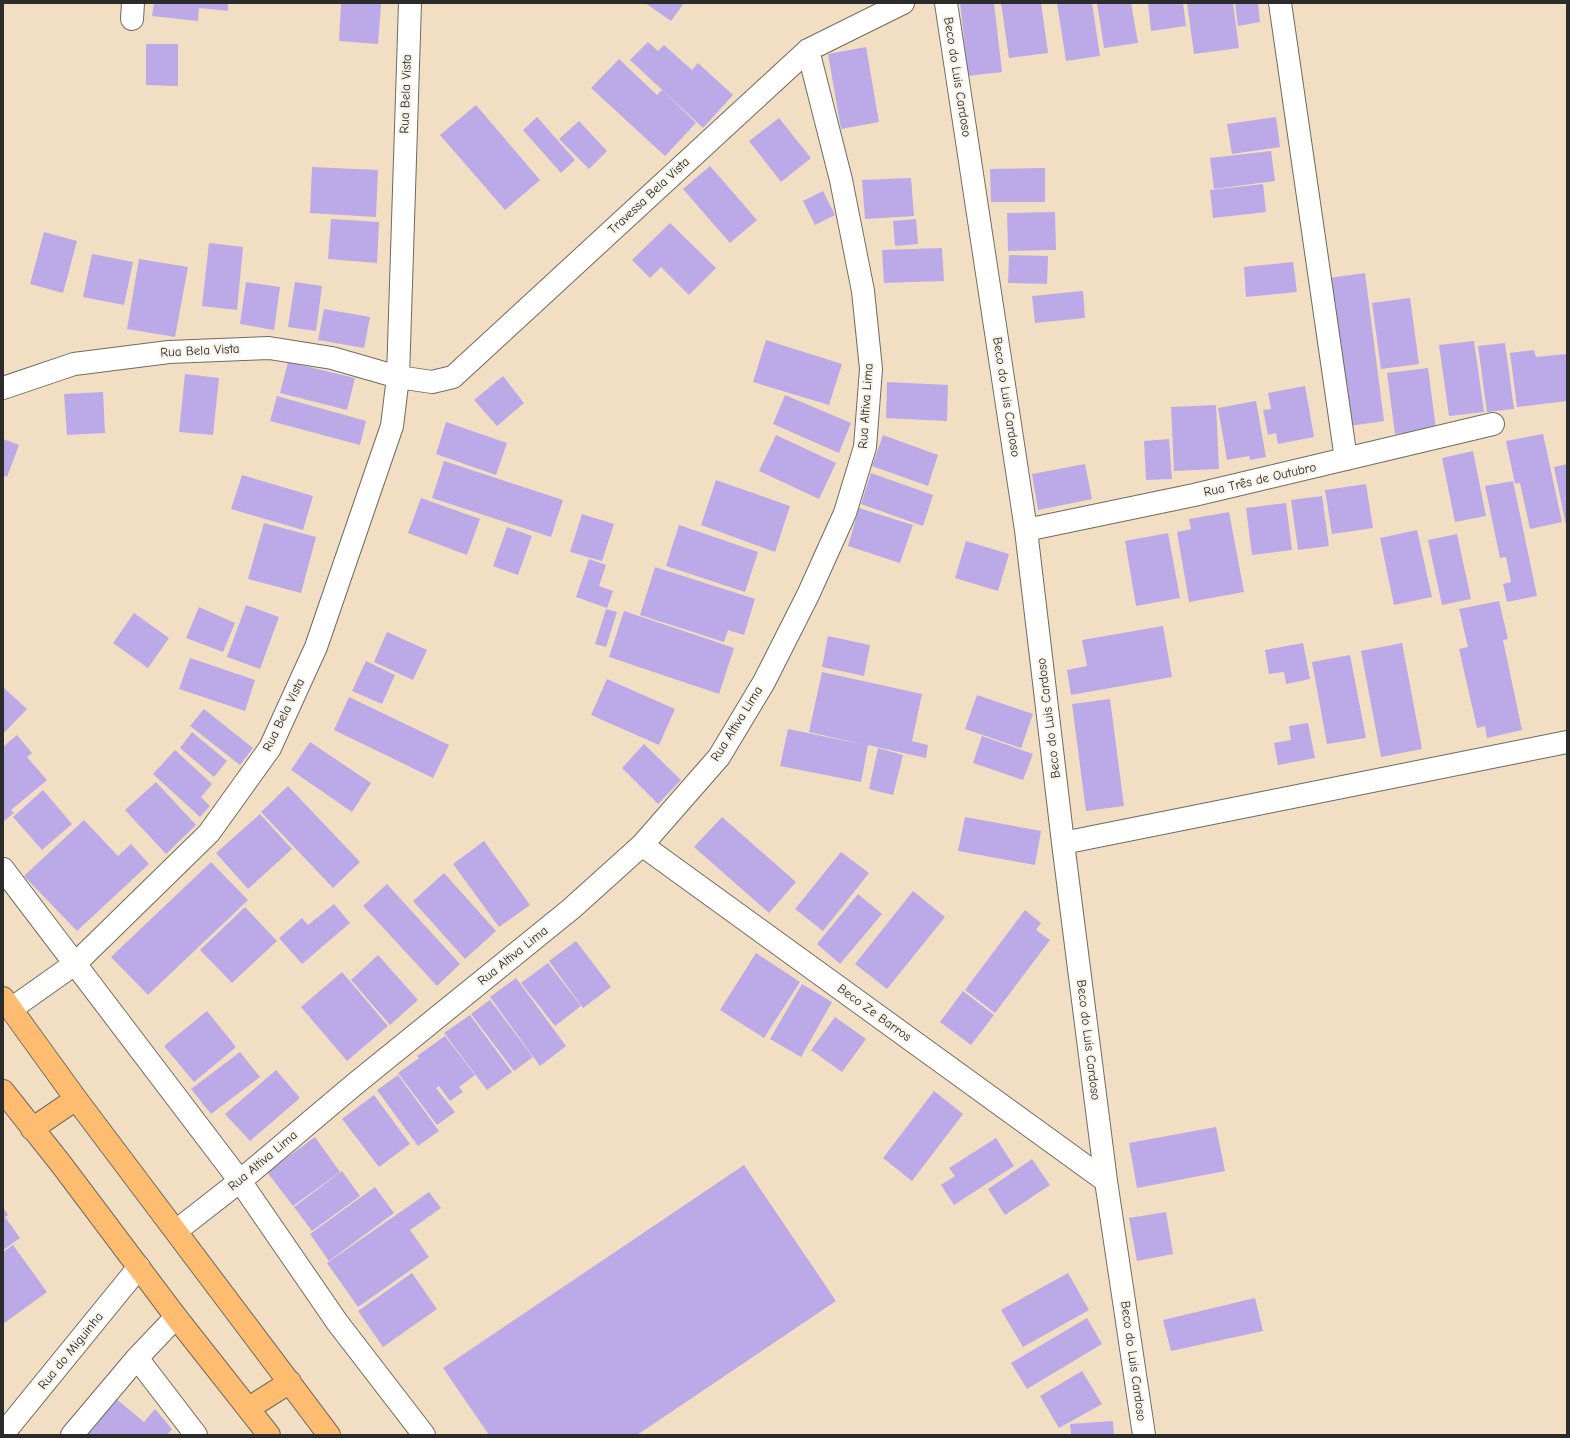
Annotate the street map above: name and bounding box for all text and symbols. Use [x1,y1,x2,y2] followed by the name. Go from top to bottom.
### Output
[940,16,974,138] street label: Beco do Luis Cardoso
[397,54,415,134] street label: Rua Bela Vista
[605,154,693,238] street label: Travessa Bela Vista
[989,336,1023,458] street label: Beco do Luis Cardoso
[160,341,240,361] street label: Rua Bela Vista
[855,363,877,449] street label: Rua Altiva Lima
[1202,459,1318,501] street label: Rua Três de Outubro
[1034,657,1064,779] street label: Beco do Luis Cardoso
[260,676,308,754] street label: Rua Bela Vista
[708,684,766,764] street label: Rua Altiva Lima
[475,923,551,989] street label: Rua Altiva Lima
[1073,979,1103,1101] street label: Beco do Luis Cardoso
[834,981,914,1045] street label: Beco Ze Barros
[225,1127,301,1195] street label: Rua Altiva Lima
[1117,1300,1149,1422] street label: Beco do Luis Cardoso
[35,1309,107,1393] street label: Rua do Miguinha

